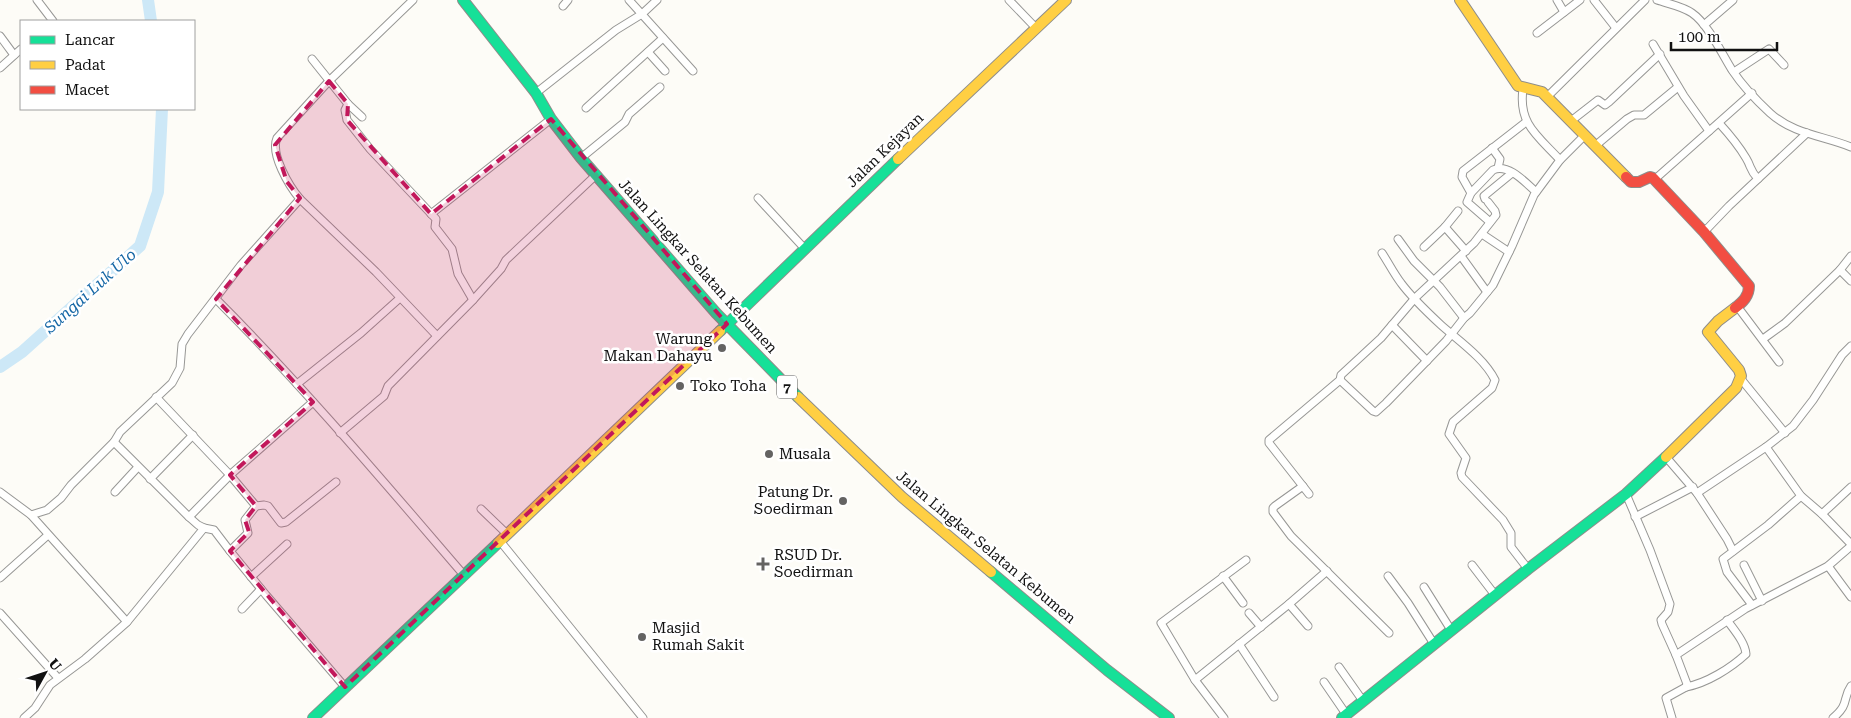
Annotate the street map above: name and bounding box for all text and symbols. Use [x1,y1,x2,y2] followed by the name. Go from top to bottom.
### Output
[20,20,195,110] legend
[1671,20,1777,52] scale bar
[1678,28,1721,46] text: 100 m
[65,31,115,49] text: Lancar
[65,56,106,74] text: Padat
[65,81,110,99] text: Macet
[843,109,927,191] street label: Jalan Kejayan
[615,175,781,357] street label: Jalan Lingkar Selatan Kebumen
[40,245,140,338] water label: Sungai Luk Ulo
[604,330,713,365] place label: Warung Makan Dahayu
[716,342,728,354] marker: Warung Makan Dahayu
[777,376,797,398] road number: 7
[690,377,766,395] place label: Toko Toha
[674,380,686,392] marker: Toko Toha
[779,445,831,463] place label: Musala
[763,448,775,460] marker: Musala
[893,467,1080,628] street label: Jalan Lingkar Selatan Kebumen
[754,483,833,518] place label: Patung Dr. Soedirman
[837,495,849,507] marker: Patung Dr. Soedirman
[774,546,853,581] place label: RSUD Dr. Soedirman
[756,557,770,571] marker: RSUD Dr. Soedirman
[652,619,745,654] place label: Masjid Rumah Sakit
[636,631,648,643] marker: Masjid Rumah Sakit
[20,648,70,698] north arrow
[45,655,65,674] text: U

